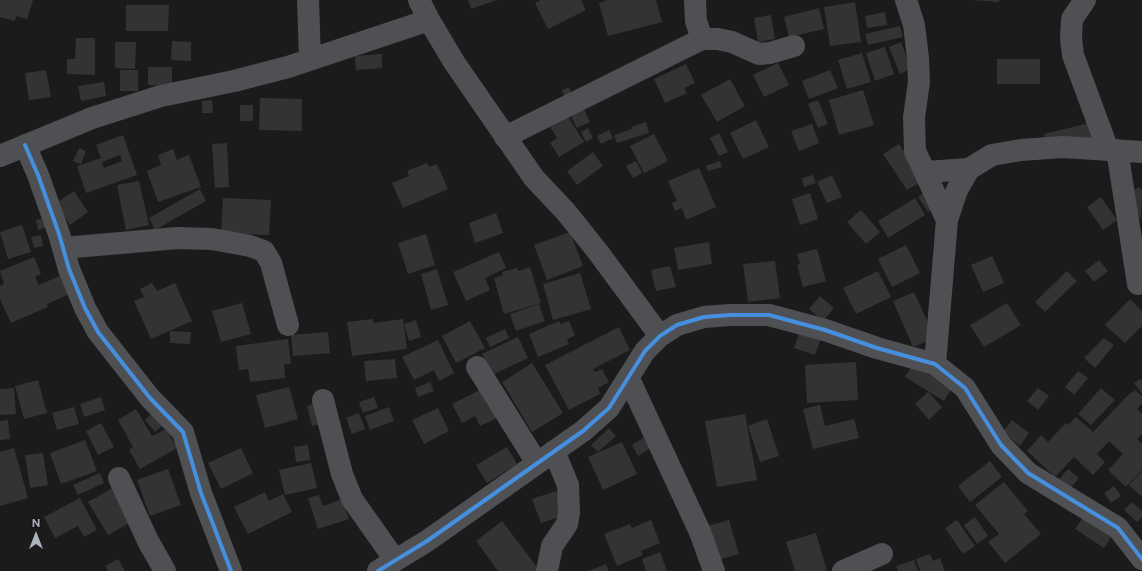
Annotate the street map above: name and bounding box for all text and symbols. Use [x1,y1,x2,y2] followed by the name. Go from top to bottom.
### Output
[16,515,56,555] north arrow
[32,517,40,529] text: N

